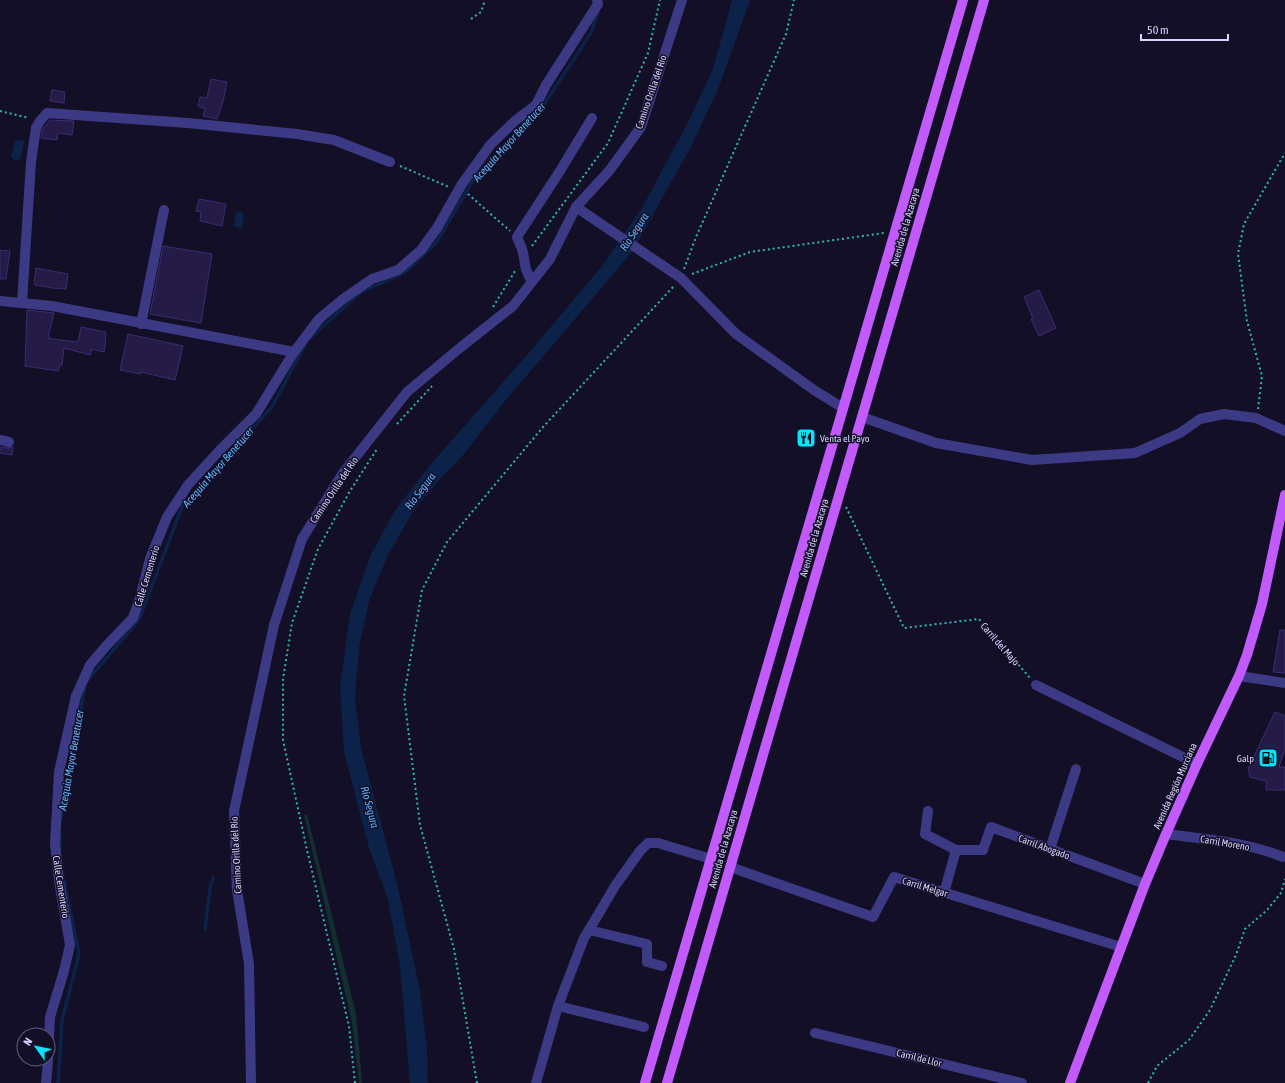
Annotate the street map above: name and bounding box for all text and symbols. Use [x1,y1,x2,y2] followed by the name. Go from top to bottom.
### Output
[1141,16,1228,42] scale bar
[1147,23,1169,37] text: 50 m
[633,53,669,130] street label: Camino Orilla del Río
[470,100,548,185] water label: Acequia Mayor Benetucer
[889,186,922,267] street label: Avenida de la Azacaya
[617,211,651,253] water label: Río Segura
[179,424,257,510] water label: Acequia Mayor Benetucer
[795,427,817,449] restaurant icon: Venta el Payo
[820,433,870,444] place label: Venta el Payo
[308,455,360,525] street label: Camino Orilla del Río
[402,470,438,512] water label: Río Segura
[798,497,831,578] street label: Avenida de la Azacaya
[133,544,162,608] street label: Calle Cementerio
[978,620,1022,668] street label: Carril del Majo
[56,708,86,812] water label: Acequia Mayor Benetucer
[1151,741,1199,831] street label: Avenida Región Murciana
[1257,747,1279,769] fuel station icon: Galp
[1237,753,1254,764] place label: Galp
[359,785,381,829] water label: Río Segura
[707,808,740,889] street label: Avenida de la Azacaya
[228,816,244,894] street label: Camino Orilla del Río
[1017,833,1071,861] street label: Carril Abogado
[1200,833,1251,853] street label: Carril Moreno
[51,855,71,919] street label: Calle Cementerio
[901,875,950,899] street label: Carril Melgar
[16,1027,56,1067] north arrow
[21,1036,34,1048] text: N
[895,1047,944,1069] street label: Carril de Llor

